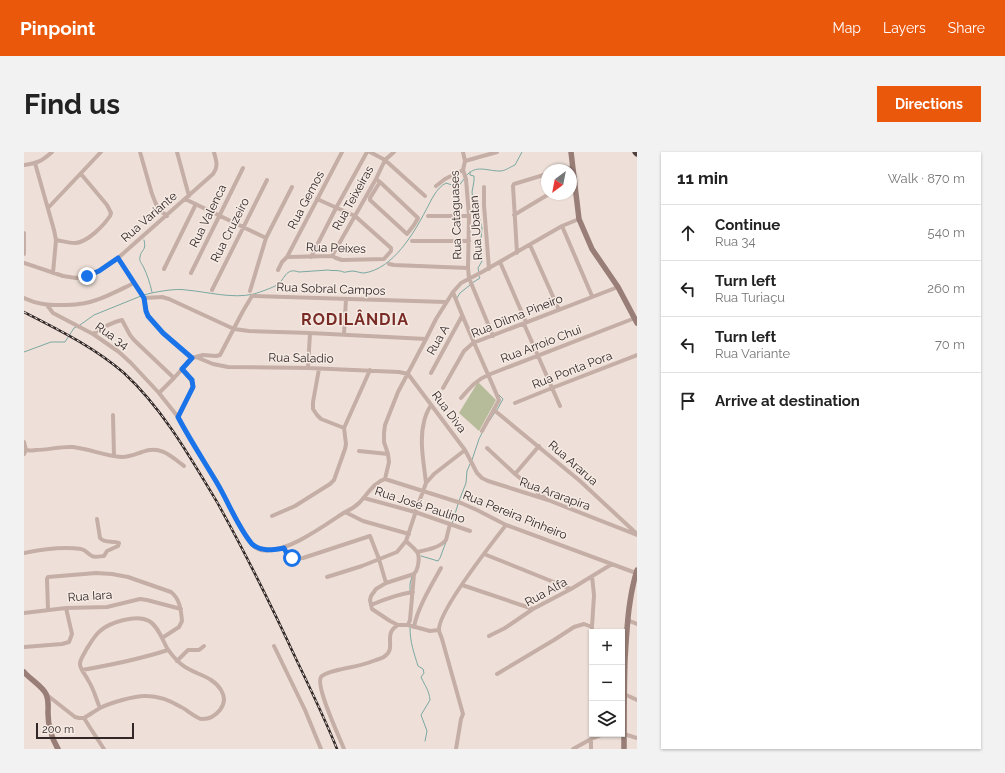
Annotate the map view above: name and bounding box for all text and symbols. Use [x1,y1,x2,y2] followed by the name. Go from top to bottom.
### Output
[20,17,95,39] text: Pinpoint
[833,20,861,36] text: Map
[883,20,926,36] text: Layers
[948,20,985,36] text: Share
[877,86,981,122] button: Directions
[24,88,120,121] text: Find us
[329,163,377,233] street label: Rua Teixeiras
[541,164,577,200] north arrow
[285,168,327,232] street label: Rua Gemos
[677,168,728,188] text: 11 min
[447,170,465,260] street label: Rua Cataguases
[888,171,965,186] text: Walk · 870 m
[187,182,229,250] street label: Rua Valenca
[118,189,180,245] street label: Rua Variante
[208,195,252,265] street label: Rua Cruzeiro
[467,195,485,261] street label: Rua Ubatan
[715,216,780,234] text: Continue
[677,222,699,244] icon: ahead
[928,225,965,240] text: 540 m
[715,234,756,249] text: Rua 34
[306,240,366,256] street label: Rua Peixes
[78,267,96,285] route end
[715,272,776,290] text: Turn left
[677,278,699,300] icon: left
[276,280,386,298] street label: Rua Sobral Campos
[927,281,965,296] text: 260 m
[715,290,785,305] text: Rua Turiaçu
[469,291,565,341] street label: Rua Dilma Pineiro
[301,309,409,329] district label: RODILÂNDIA
[93,320,132,353] street label: Rua 34
[499,322,583,366] street label: Rua Arroio Chui
[424,323,452,357] street label: Rua A
[715,328,776,346] text: Turn left
[677,334,699,356] icon: left
[935,337,965,352] text: 70 m
[715,346,790,361] text: Rua Variante
[530,348,614,392] street label: Rua Ponta Pora
[268,350,334,366] street label: Rua Saladio
[429,388,469,436] street label: Rua Diva
[677,390,699,412] icon: arrive
[715,392,860,410] text: Arrive at destination
[545,438,601,488] street label: Rua Ararua
[518,475,592,513] street label: Rua Ararapira
[373,484,467,526] street label: Rua José Paulino
[461,488,569,542] street label: Rua Pereira Pinheiro
[283,549,301,567] route start
[523,575,569,609] street label: Rua Alfa
[67,587,113,605] street label: Rua Iara
[589,629,625,737] map controls
[589,629,625,665] button: +
[589,665,625,701] button: −
[589,701,625,737] button: layers
[36,721,134,740] scale bar
[42,723,74,736] text: 200 m

